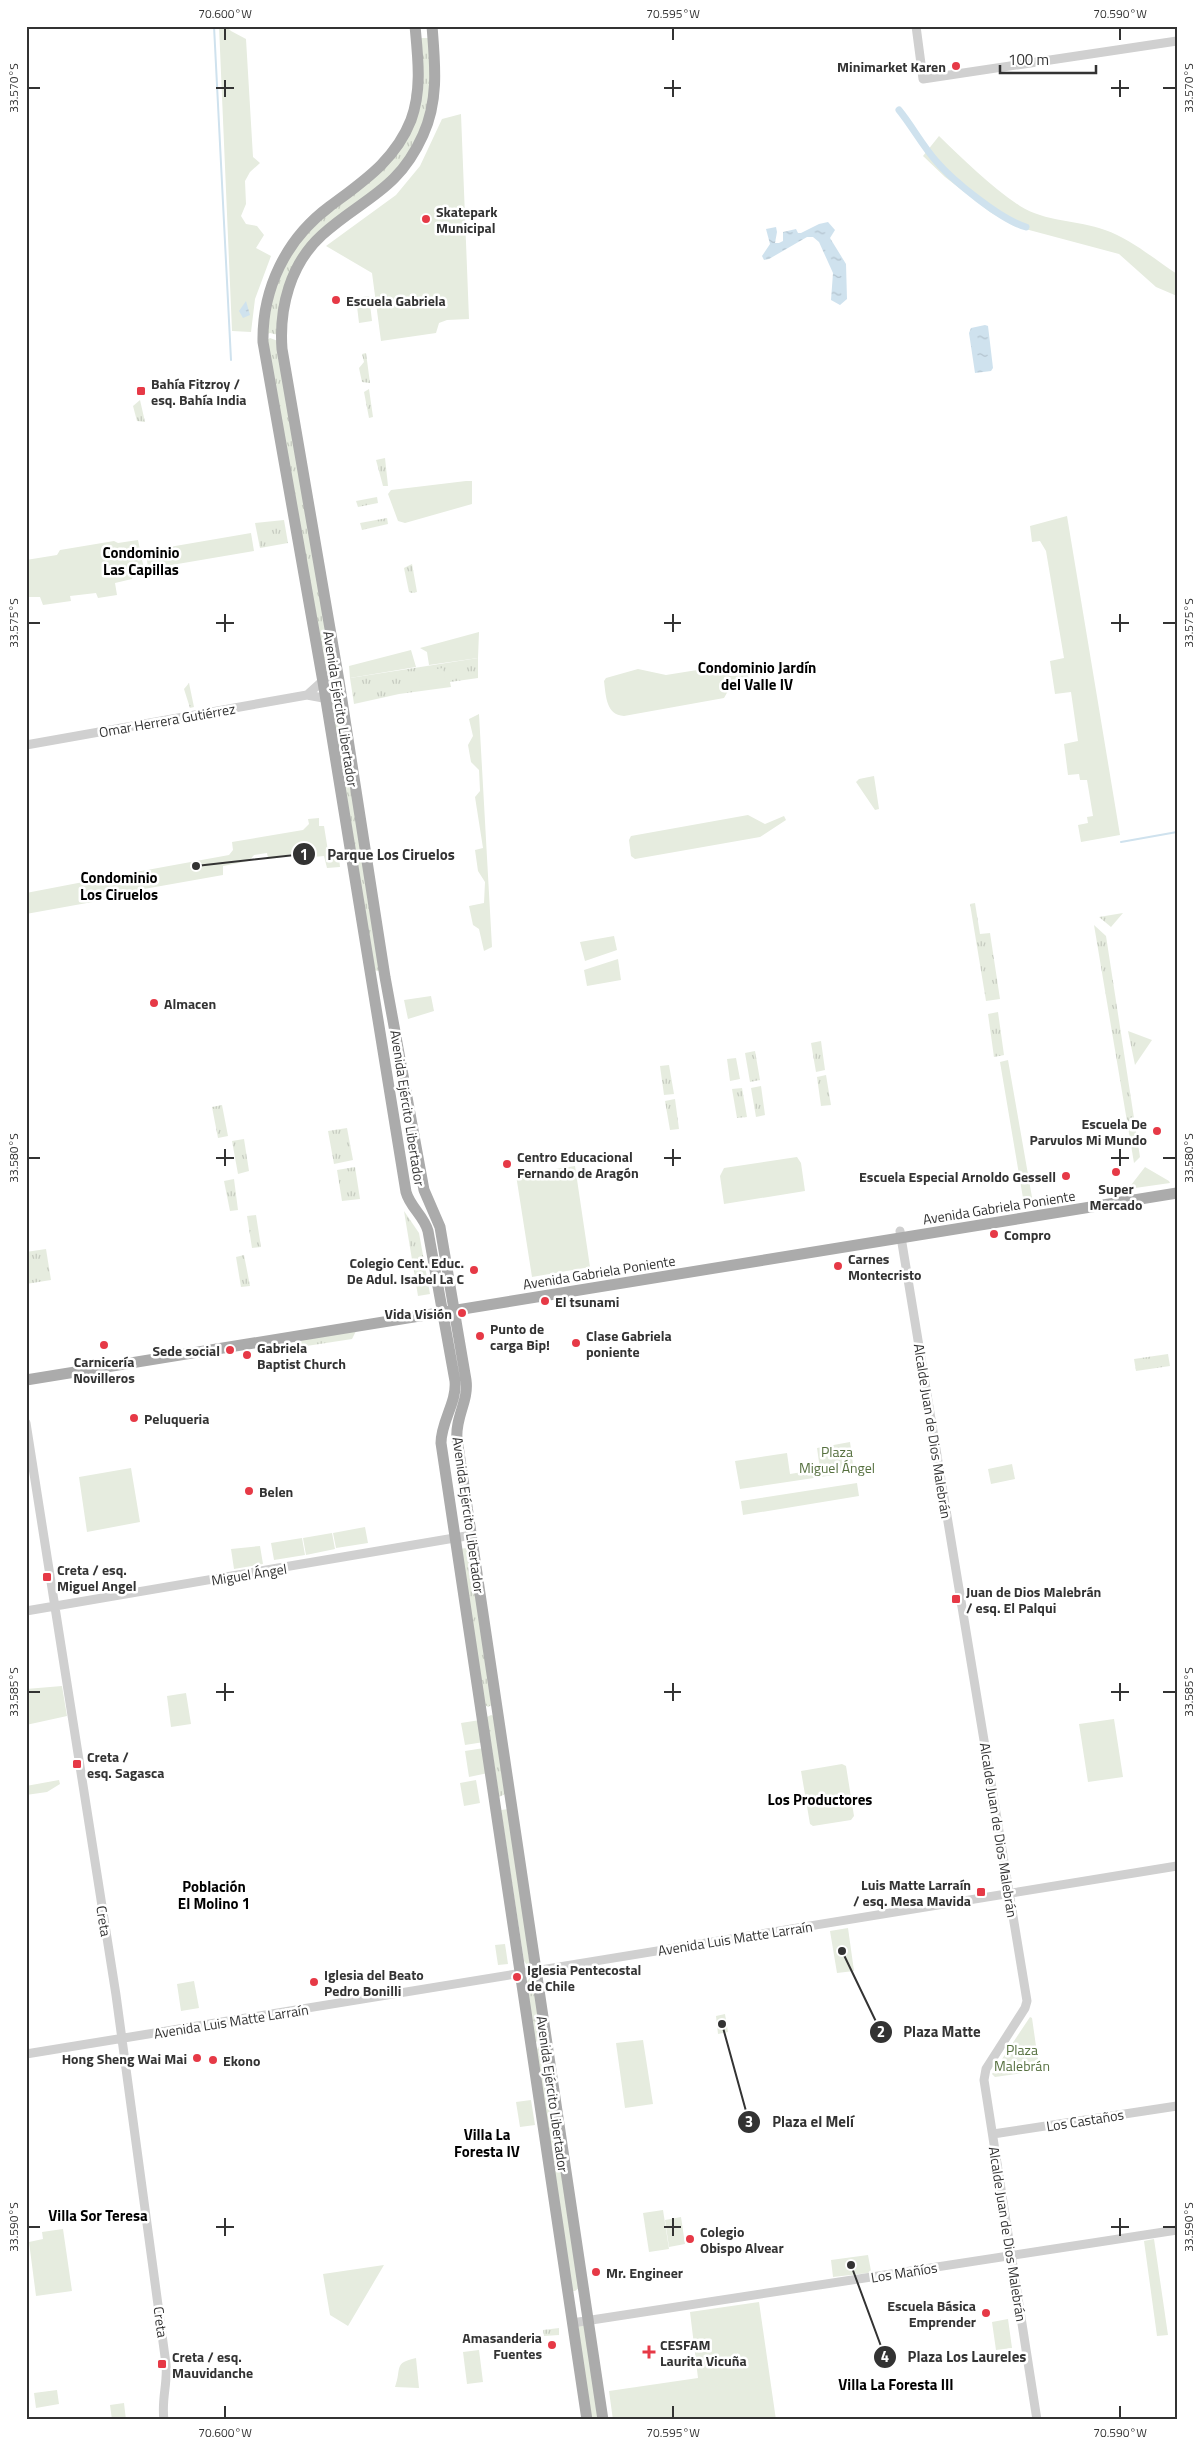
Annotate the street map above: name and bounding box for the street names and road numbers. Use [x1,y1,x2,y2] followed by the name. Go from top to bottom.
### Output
[318,630,364,789] street label: Avenida Ejército Libertador
[97,698,237,742] street label: Omar Herrera Gutiérrez
[385,1029,431,1188] street label: Avenida Ejército Libertador
[921,1185,1077,1229] street label: Avenida Gabriela Poniente
[521,1250,677,1294] street label: Avenida Gabriela Poniente
[909,1342,957,1520] street label: Alcalde Juan de Dios Malebrán
[448,1435,490,1595] street label: Avenida Ejército Libertador
[210,1558,288,1590] street label: Miguel Ángel
[975,1741,1023,1919] street label: Alcalde Juan de Dios Malebrán
[91,1904,117,1938] street label: Creta
[656,1915,814,1961] street label: Avenida Luis Matte Larraín
[152,1998,310,2044] street label: Avenida Luis Matte Larraín
[532,2014,574,2174] street label: Avenida Ejército Libertador
[1045,2104,1125,2136] street label: Los Castaños
[984,2145,1032,2323] street label: Alcalde Juan de Dios Malebrán
[869,2256,939,2288] street label: Los Mañíos
[148,2305,174,2339] street label: Creta

